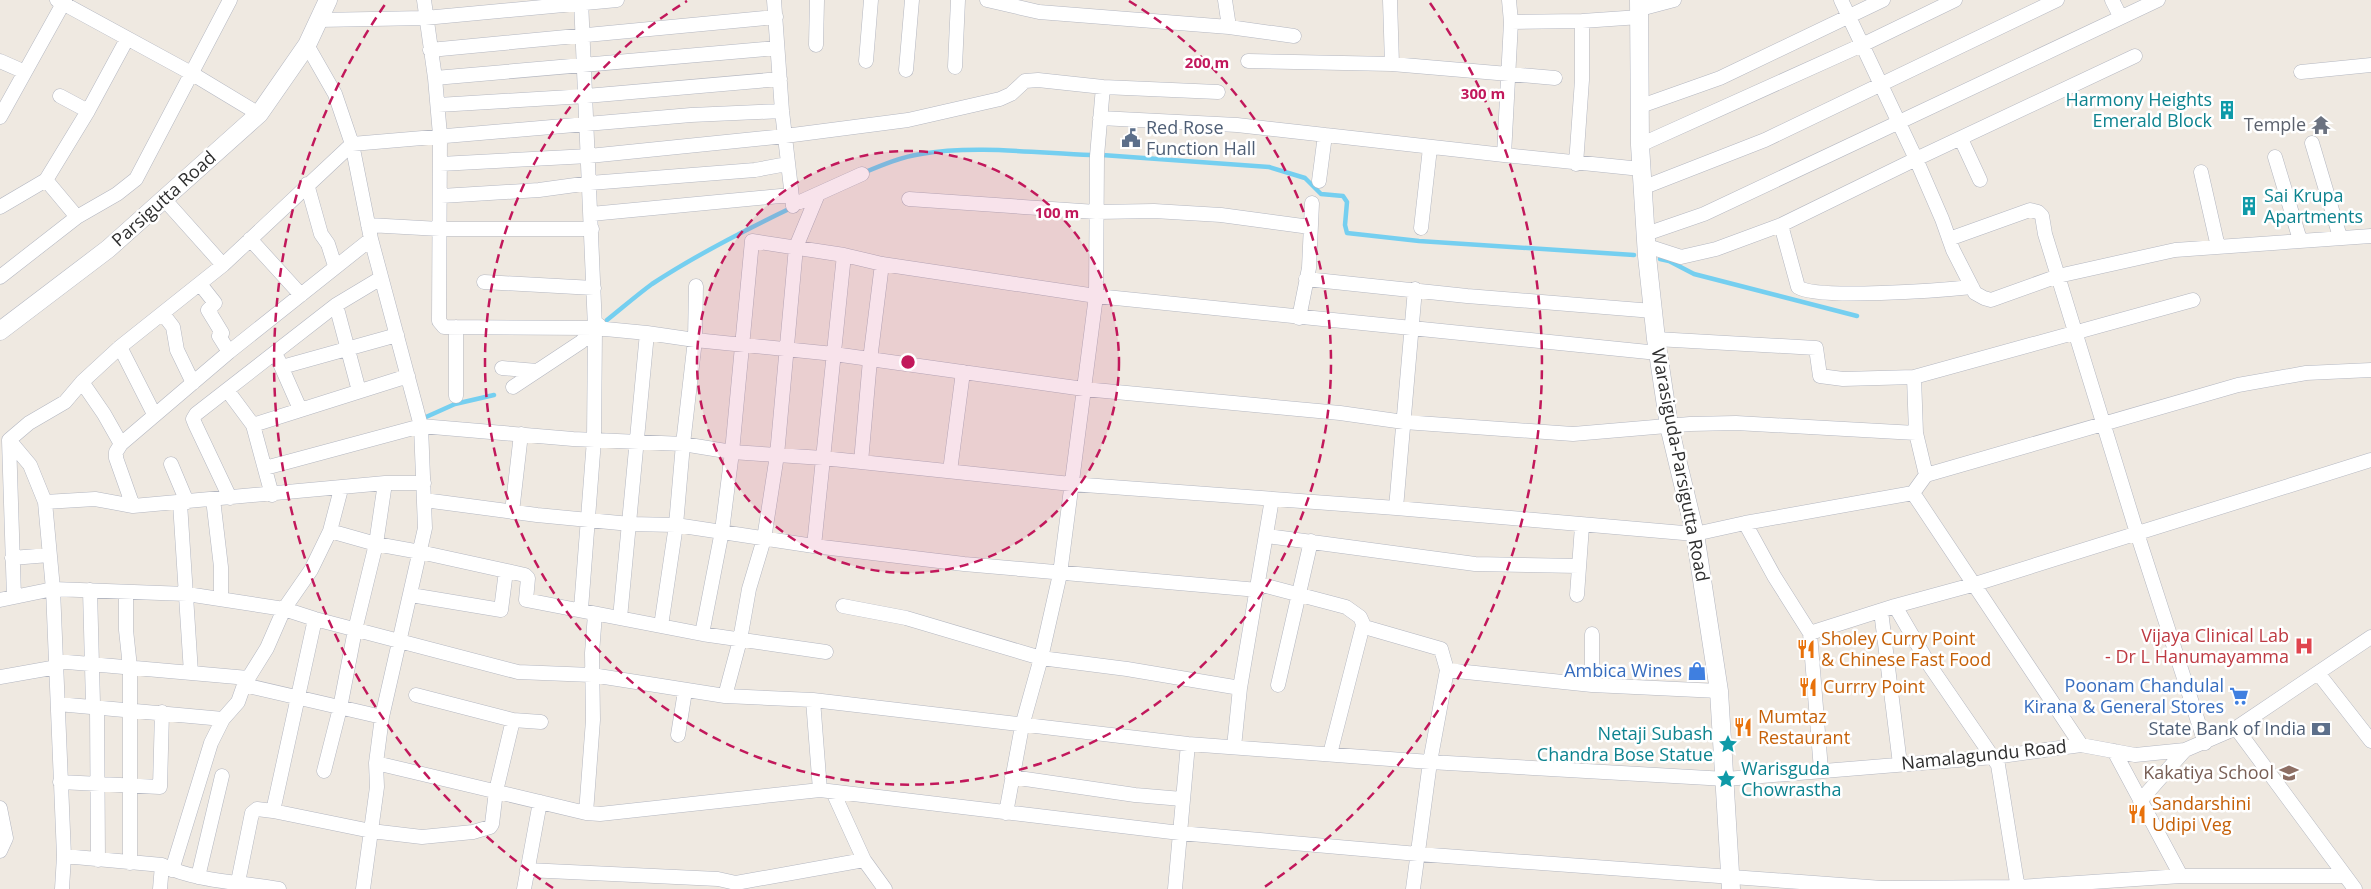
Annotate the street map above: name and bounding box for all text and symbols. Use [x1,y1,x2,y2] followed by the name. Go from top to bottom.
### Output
[1185,52,1229,72] text: 200 m
[1461,83,1505,103] text: 300 m
[2065,87,2213,132] place label: Harmony Heights Emerald Block
[2216,99,2238,121] building icon: Harmony Heights Emerald Block
[2244,112,2306,136] place label: Temple
[2310,114,2332,136] temple icon: Temple
[1146,115,1256,160] place label: Red Rose Function Hall
[1120,127,1142,149] public building icon: Red Rose Function Hall
[106,145,221,252] street label: Parsigutta Road
[2264,183,2363,228] place label: Sai Krupa Apartments
[2238,195,2260,217] building icon: Sai Krupa Apartments
[1035,202,1079,222] text: 100 m
[1647,346,1715,584] street label: Warasiguda-Parsigutta Road
[899,353,917,371] centre of rings
[2105,623,2289,668] place label: Vijaya Clinical Lab - Dr L Hanumayamma
[1821,626,1991,671] place label: Sholey Curry Point & Chinese Fast Food
[2293,635,2315,657] hospital icon: Vijaya Clinical Lab - Dr L Hanumayamma
[1795,638,1817,660] restaurant icon: Sholey Curry Point & Chinese Fast Food
[1564,658,1682,682] place label: Ambica Wines
[1686,660,1708,682] shop icon: Ambica Wines
[2023,673,2224,718] place label: Poonam Chandulal Kirana & General Stores
[1823,674,1925,698] place label: Currry Point
[1797,676,1819,698] restaurant icon: Currry Point
[2228,685,2250,707] supermarket icon: Poonam Chandulal Kirana & General Stores
[1758,704,1850,749] place label: Mumtaz Restaurant
[1732,716,1754,738] restaurant icon: Mumtaz Restaurant
[2149,716,2306,740] place label: State Bank of India
[2310,718,2332,740] bank icon: State Bank of India
[1537,721,1713,766] place label: Netaji Subash Chandra Bose Statue
[1717,733,1739,755] place icon: Netaji Subash Chandra Bose Statue
[1900,733,2068,775] street label: Namalagundu Road
[1741,756,1842,801] place label: Warisguda Chowrastha
[2143,760,2274,784] place label: Kakatiya School
[2278,762,2300,784] school or university icon: Kakatiya School
[1715,768,1737,790] place icon: Warisguda Chowrastha
[2152,791,2251,836] place label: Sandarshini Udipi Veg
[2126,803,2148,825] restaurant icon: Sandarshini Udipi Veg

